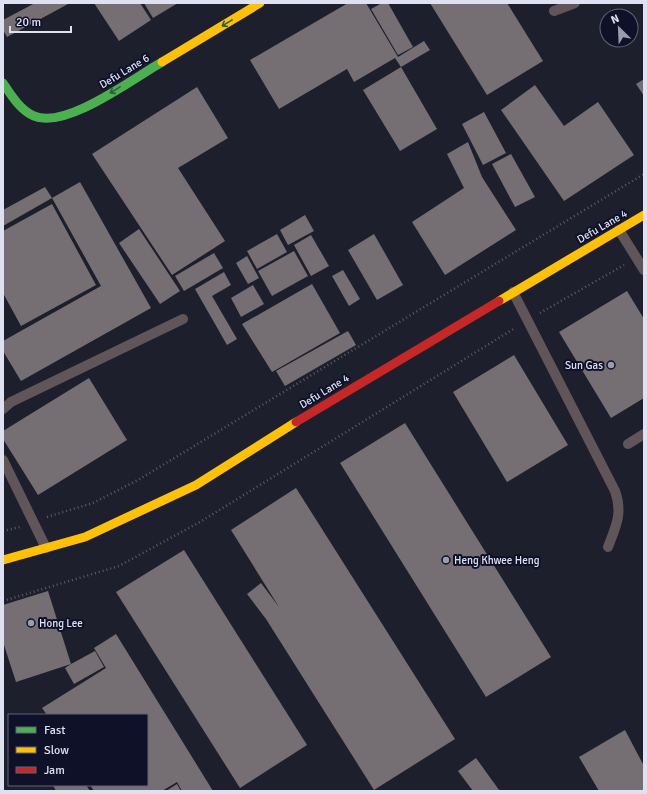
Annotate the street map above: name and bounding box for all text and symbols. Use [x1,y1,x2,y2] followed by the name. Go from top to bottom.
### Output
[10,8,71,34] scale bar
[599,8,639,48] north arrow
[609,12,621,27] text: N
[16,15,41,30] text: 20 m
[222,19,233,27] one-way arrow
[97,51,152,91] street label: Defu Lane 6
[109,86,121,94] one-way arrow
[575,207,630,246] street label: Defu Lane 4
[565,359,603,372] place label: Sun Gas
[606,360,616,370] marker: Sun Gas
[297,371,352,411] street label: Defu Lane 4
[454,554,540,567] place label: Heng Khwee Heng
[441,555,451,565] marker: Heng Khwee Heng
[39,617,83,630] place label: Hong Lee
[26,618,36,628] marker: Hong Lee
[8,714,148,786] legend
[44,723,65,738] text: Fast
[44,743,69,758] text: Slow
[44,763,65,778] text: Jam

